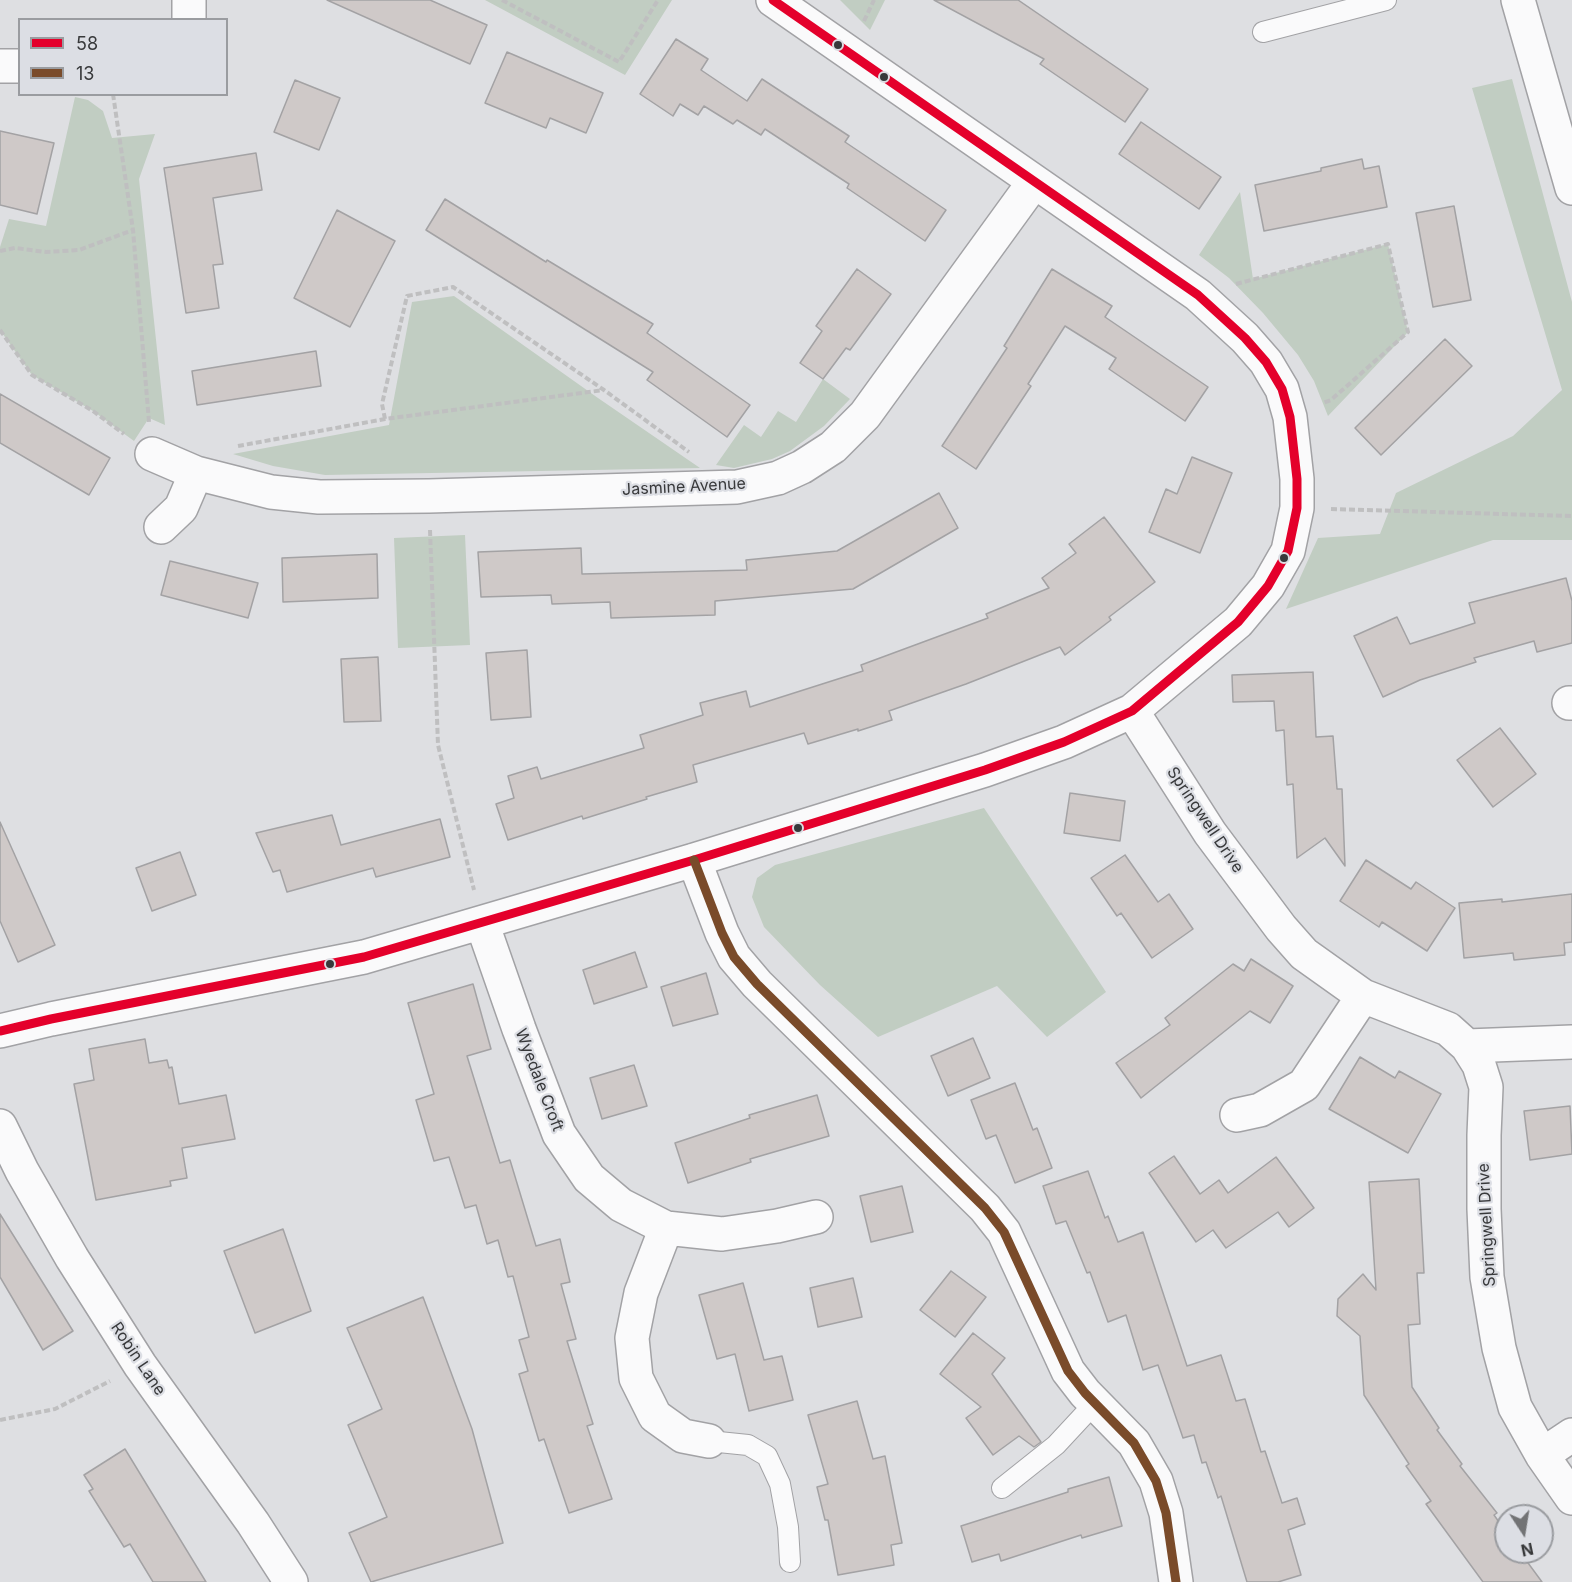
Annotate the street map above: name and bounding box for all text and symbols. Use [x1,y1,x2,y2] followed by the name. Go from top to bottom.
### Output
[18,18,228,96] legend
[76,33,98,54] text: 58
[832,39,844,51] unlabelled marker
[76,63,94,84] text: 13
[878,71,890,83] unlabelled marker
[622,474,746,500] street label: Jasmine Avenue
[1278,552,1290,564] unlabelled marker
[1162,763,1248,877] street label: Springwell Drive
[792,822,804,834] unlabelled marker
[324,958,336,970] unlabelled marker
[511,1026,567,1134] street label: Wyedale Croft
[1474,1163,1500,1287] street label: Springwell Drive
[107,1319,169,1399] street label: Robin Lane
[1494,1504,1554,1564] north arrow
[1519,1539,1535,1561] text: N

